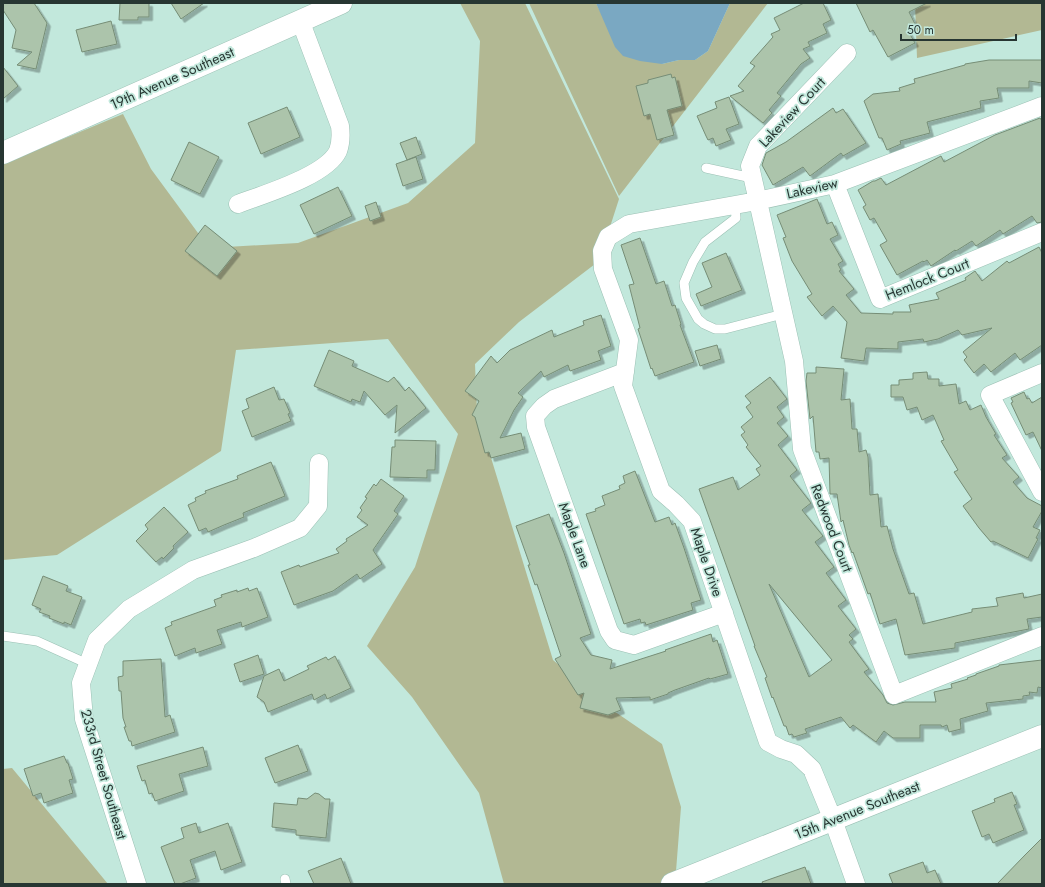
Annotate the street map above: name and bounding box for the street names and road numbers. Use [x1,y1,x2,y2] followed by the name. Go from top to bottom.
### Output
[107,41,238,114] street label: 19th Avenue Southeast
[754,72,830,151] street label: Lakeview Court
[784,172,840,204] street label: Lakeview
[882,253,973,305] street label: Hemlock Court
[806,481,858,575] street label: Redwood Court
[554,499,596,571] street label: Maple Lane
[686,525,728,599] street label: Maple Drive
[76,707,132,842] street label: 233rd Street Southeast
[791,776,923,844] street label: 15th Avenue Southeast

